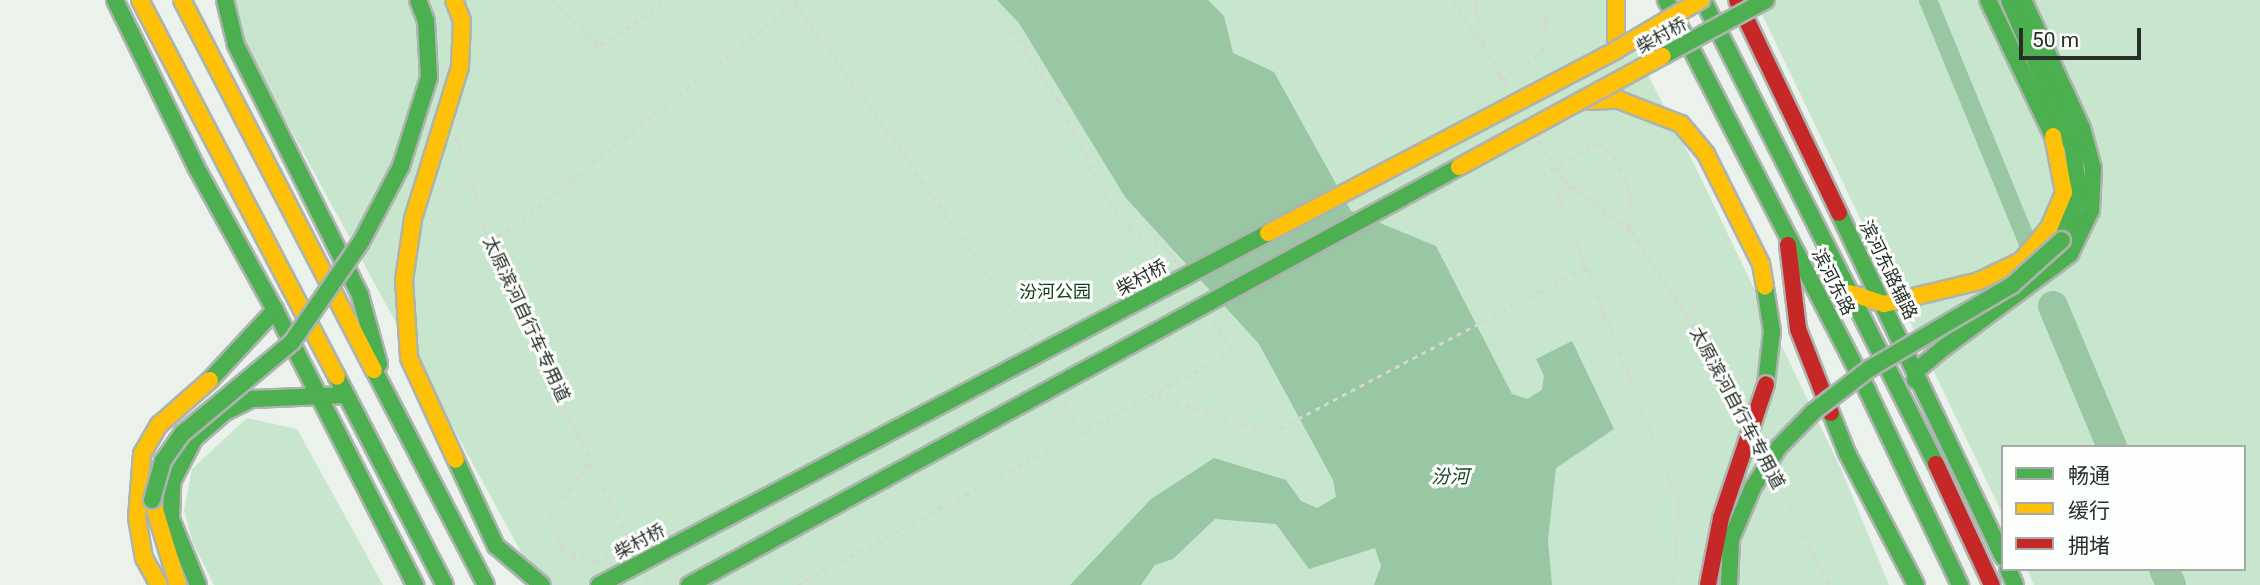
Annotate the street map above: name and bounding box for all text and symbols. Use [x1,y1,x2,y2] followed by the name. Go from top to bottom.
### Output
[1633,13,1691,59] street label: 柴村桥
[2022,14,2144,58] scale bar
[2032,28,2079,52] text: 50 m
[1855,217,1921,323] street label: 滨河东路辅路
[478,233,574,405] street label: 太原滨河自行车专用道
[1807,245,1859,319] street label: 滨河东路
[1113,256,1171,300] street label: 柴村桥
[1019,281,1091,303] park label: 汾河公园
[1685,323,1789,493] street label: 太原滨河自行车专用道
[2001,445,2246,571] legend
[2068,464,2110,488] text: 畅通
[1431,466,1469,488] water label: 汾河
[2068,499,2110,523] text: 缓行
[611,520,669,564] street label: 柴村桥
[2068,534,2110,558] text: 拥堵

